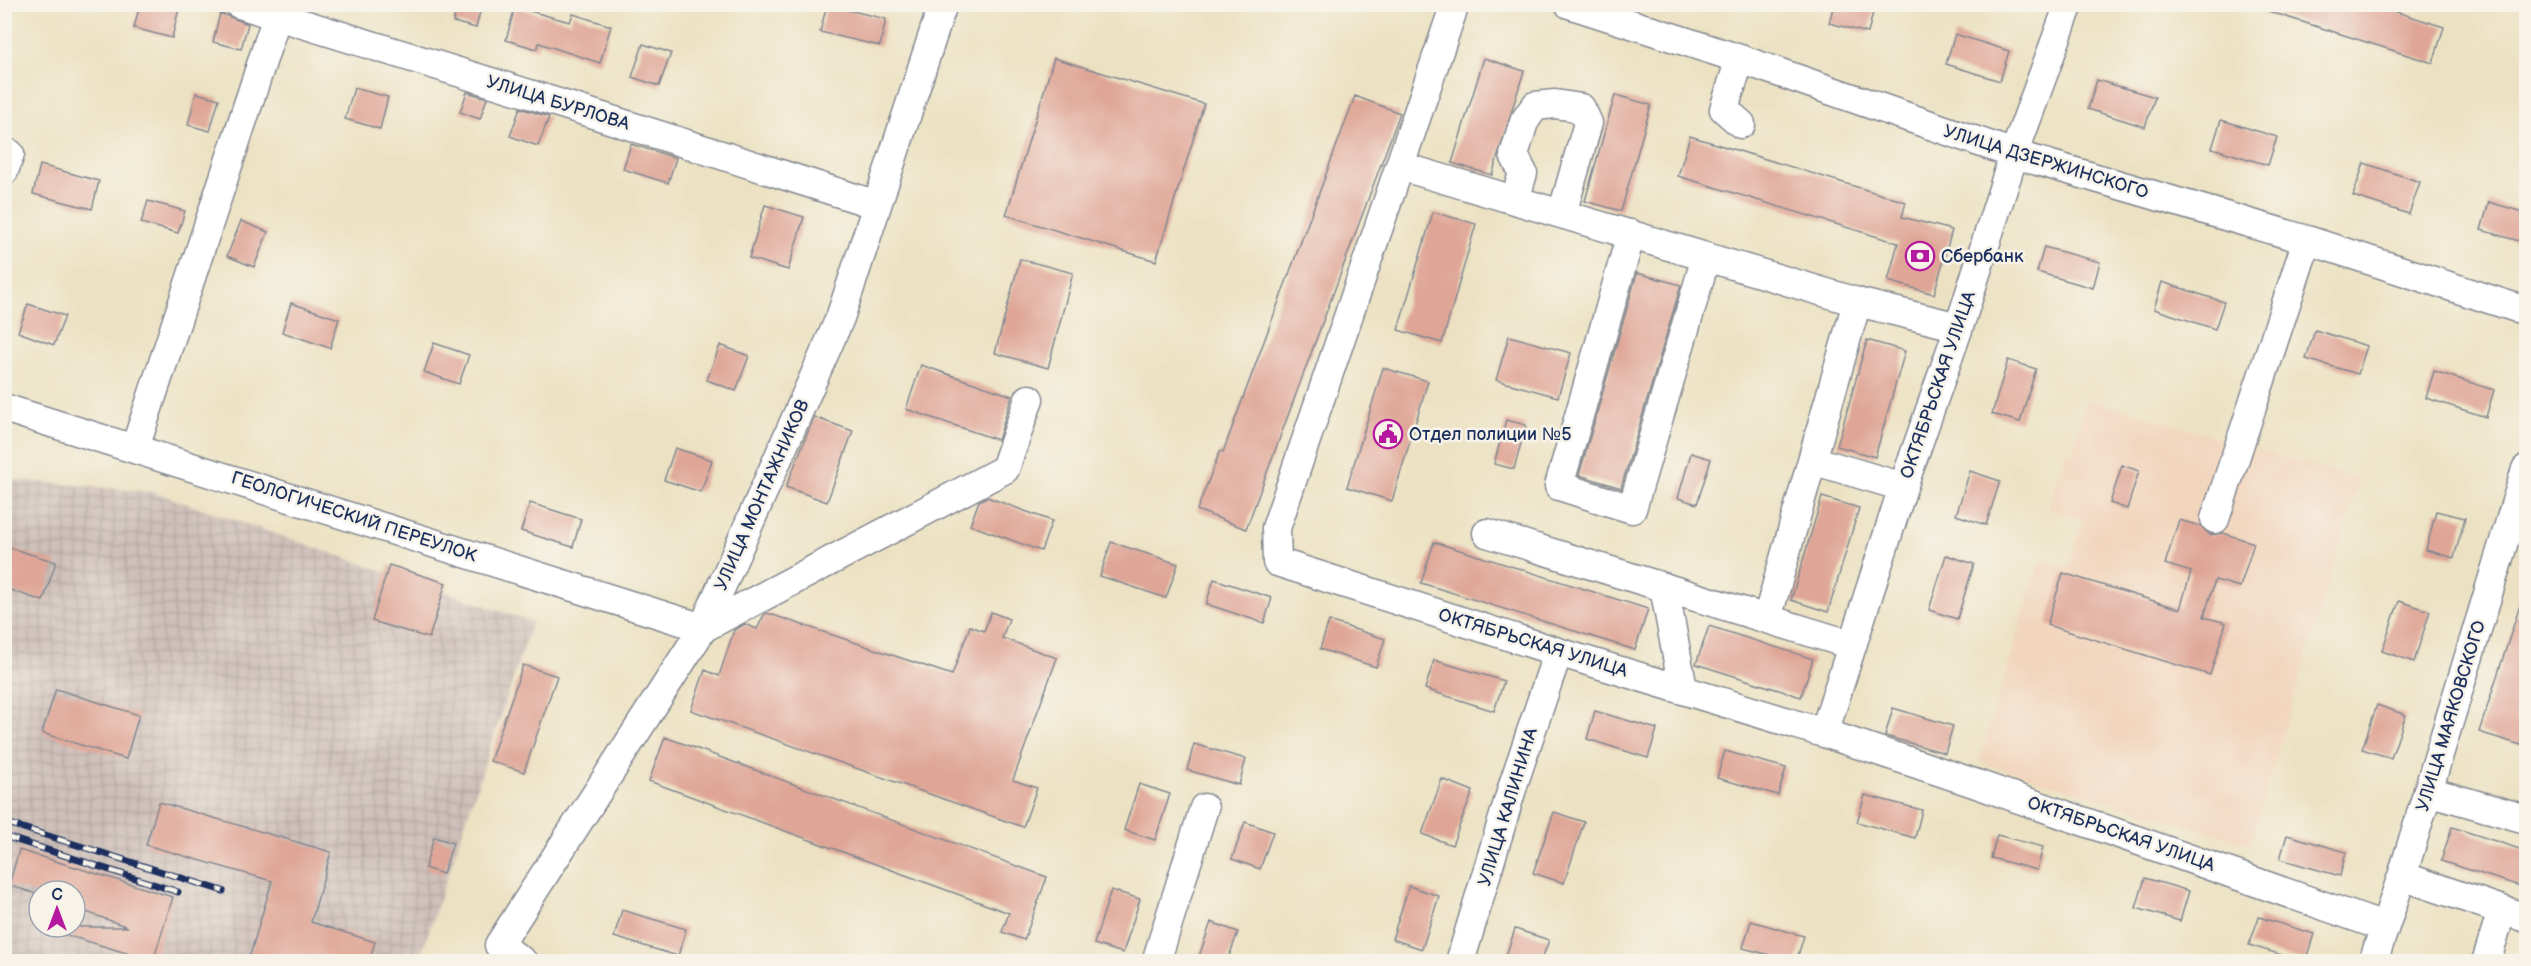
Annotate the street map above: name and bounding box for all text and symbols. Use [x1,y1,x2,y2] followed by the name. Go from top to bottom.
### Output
[484,71,632,135] street label: УЛИЦА БУРЛОВА
[1941,121,2151,203] street label: УЛИЦА ДЗЕРЖИНСКОГО
[1904,240,1936,272] bank icon: Сбербанк
[1941,246,2024,267] place label: Сбербанк
[1896,288,1980,481] street label: ОКТЯБРЬСКАЯ УЛИЦА
[710,396,814,594] street label: УЛИЦА МОНТАЖНИКОВ
[1372,418,1404,450] public building icon: Отдел полиции №5
[1409,424,1571,445] place label: Отдел полиции №5
[229,467,480,567] street label: ГЕОЛОГИЧЕСКИЙ ПЕРЕУЛОК
[1436,604,1630,682] street label: ОКТЯБРЬСКАЯ УЛИЦА
[2412,618,2490,814] street label: УЛИЦА МАЯКОВСКОГО
[1474,725,1542,889] street label: УЛИЦА КАЛИНИНА
[2025,792,2218,876] street label: ОКТЯБРЬСКАЯ УЛИЦА
[27,879,87,939] north arrow
[51,886,63,905] text: С

